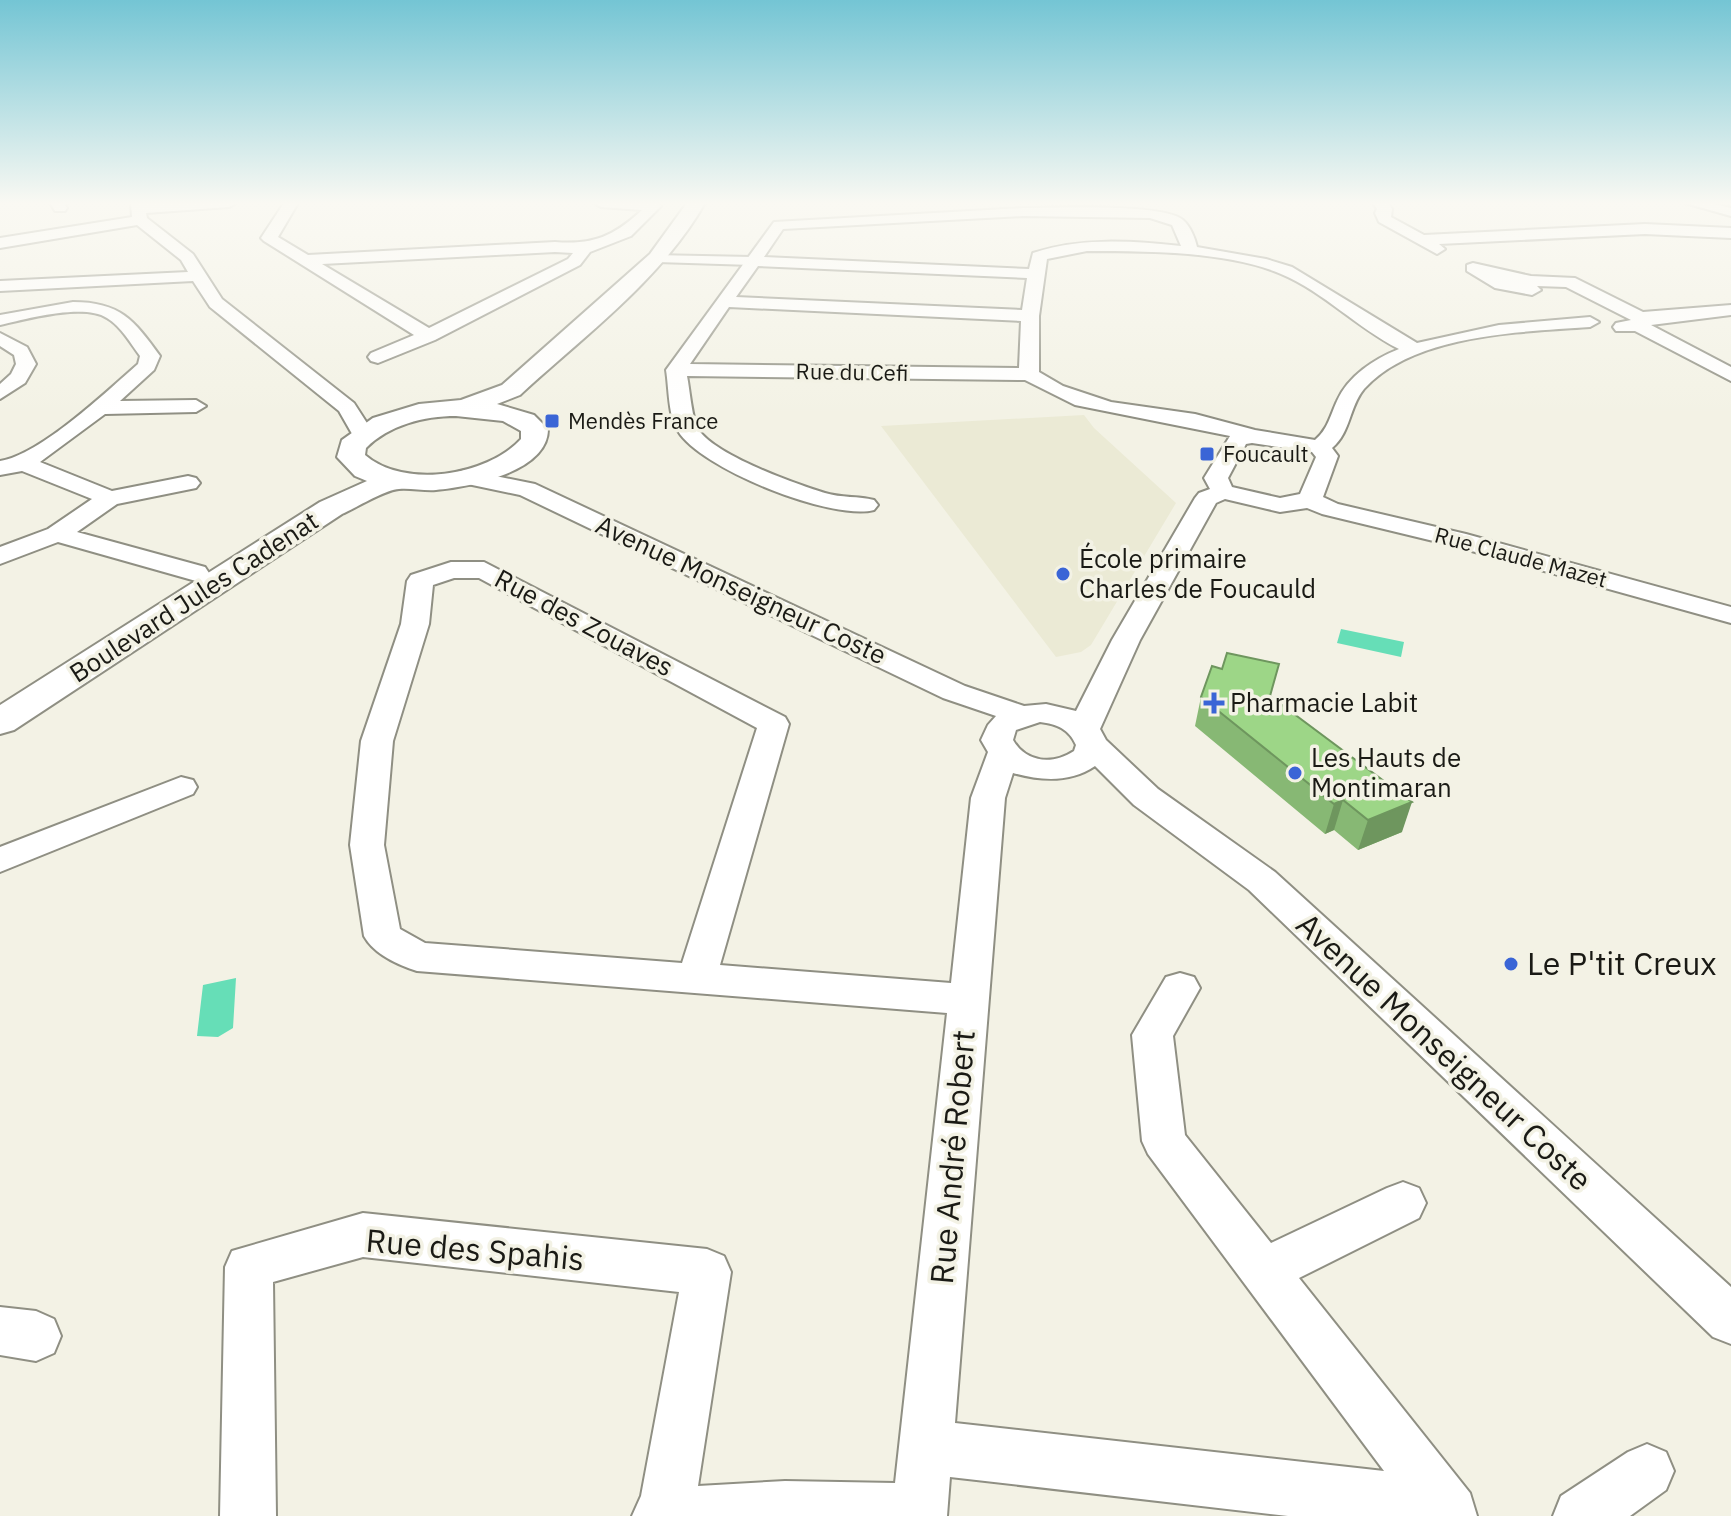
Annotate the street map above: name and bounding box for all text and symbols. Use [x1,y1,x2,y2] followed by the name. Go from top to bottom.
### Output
[796,356,909,387] street label: Rue du Cefi
[568,406,718,435] place label: Mendès France
[543,412,561,430] marker: Mendès France
[1223,439,1308,468] place label: Foucault
[1198,445,1216,463] marker: Foucault
[63,503,324,689] street label: Boulevard Jules Cadenat
[591,507,892,671] street label: Avenue Monseigneur Coste
[1432,520,1610,593] street label: Rue Claude Mazet
[1079,541,1316,605] place label: École primaire Charles de Foucauld
[489,561,680,683] street label: Rue des Zouaves
[1054,565,1072,583] marker: École primaire Charles de Foucauld
[1230,685,1418,719] place label: Pharmacie Labit
[1205,694,1223,712] marker: Pharmacie Labit
[1311,740,1461,804] place label: Les Hauts de Montimaran
[1286,764,1304,782] marker: Les Hauts de Montimaran
[1288,903,1601,1199] street label: Avenue Monseigneur Coste
[1527,942,1717,984] place label: Le P'tit Creux
[1502,955,1520,973] marker: Le P'tit Creux
[920,1028,984,1286] street label: Rue André Robert
[364,1219,586,1279] street label: Rue des Spahis

